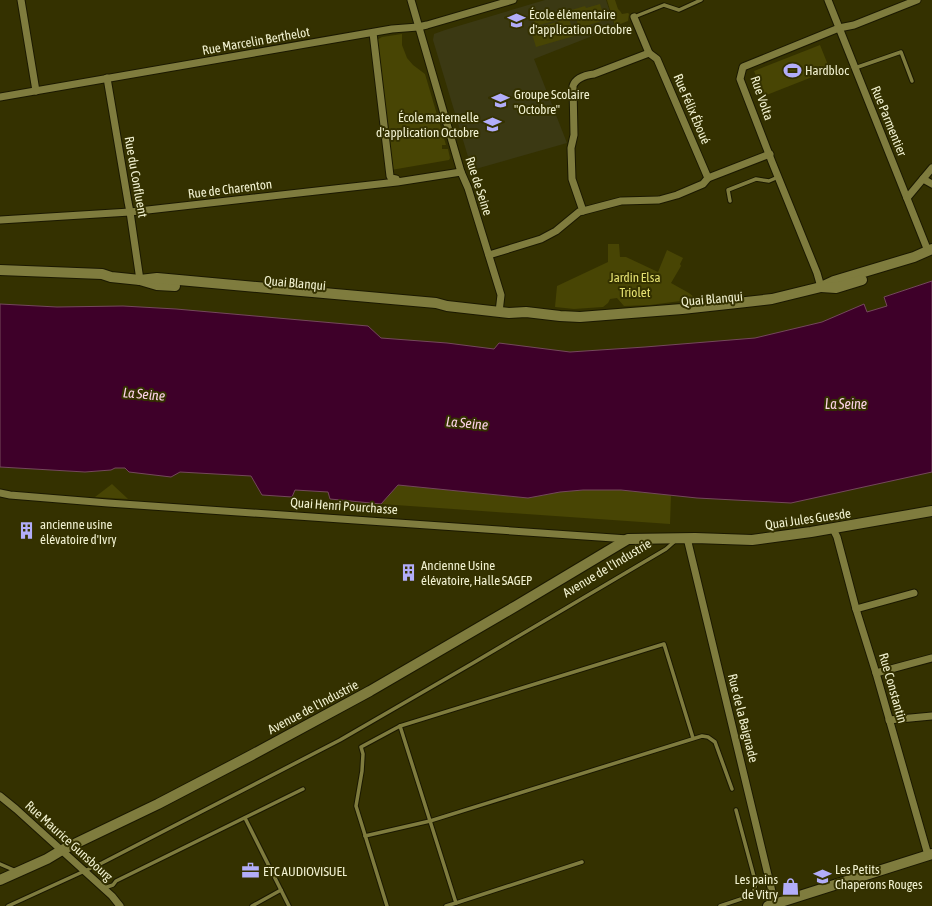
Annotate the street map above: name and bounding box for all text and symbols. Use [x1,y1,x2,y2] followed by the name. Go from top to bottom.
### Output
[529,7,632,37] place label: École élémentaire d'application Octobre
[506,11,526,31] school or university icon: École élémentaire d'application Octobre
[201,24,311,58] street label: Rue Marcelin Berthelot
[782,60,802,80] sports icon: Hardbloc
[805,63,849,78] place label: Hardbloc
[670,72,714,146] street label: Rue Félix Éboué
[747,74,777,122] street label: Rue Volta
[868,84,910,158] street label: Rue Parmentier
[514,87,590,117] place label: Groupe Scolaire "Octobre"
[491,91,511,111] school or university icon: Groupe Scolaire "Octobre"
[376,110,479,140] place label: École maternelle d'application Octobre
[482,114,502,134] school or university icon: École maternelle d'application Octobre
[121,135,151,219] street label: Rue du Confluent
[462,155,496,217] street label: Rue de Seine
[187,176,273,202] street label: Rue de Charenton
[610,270,660,300] park label: Jardin Elsa Triolet
[263,273,327,293] street label: Quai Blanqui
[680,289,744,309] street label: Quai Blanqui
[122,384,166,404] water label: La Seine
[825,396,867,412] water label: La Seine
[445,413,489,433] water label: La Seine
[290,495,398,517] street label: Quai Henri Pourchasse
[764,506,852,532] street label: Quai Jules Guesde
[40,517,117,547] place label: ancienne usine élévatoire d'Ivry
[17,521,37,541] building icon: ancienne usine élévatoire d'Ivry
[560,536,654,600] street label: Avenue de l'Industrie
[421,558,532,588] place label: Ancienne Usine élévatoire, Halle SAGEP
[398,562,418,582] building icon: Ancienne Usine élévatoire, Halle SAGEP
[876,651,910,725] street label: Rue Constantin
[725,672,761,764] street label: Rue de la Baignade
[265,677,361,737] street label: Avenue de l'Industrie
[22,798,116,884] street label: Rue Maurice Gunsbourg
[240,861,260,881] office icon: ETC AUDIOVISUEL
[835,862,923,892] place label: Les Petits Chaperons Rouges
[263,864,347,879] place label: ETC AUDIOVISUEL
[812,866,832,886] school or university icon: Les Petits Chaperons Rouges
[735,872,779,902] place label: Les pains de Vitry
[781,876,801,896] shop icon: Les pains de Vitry

